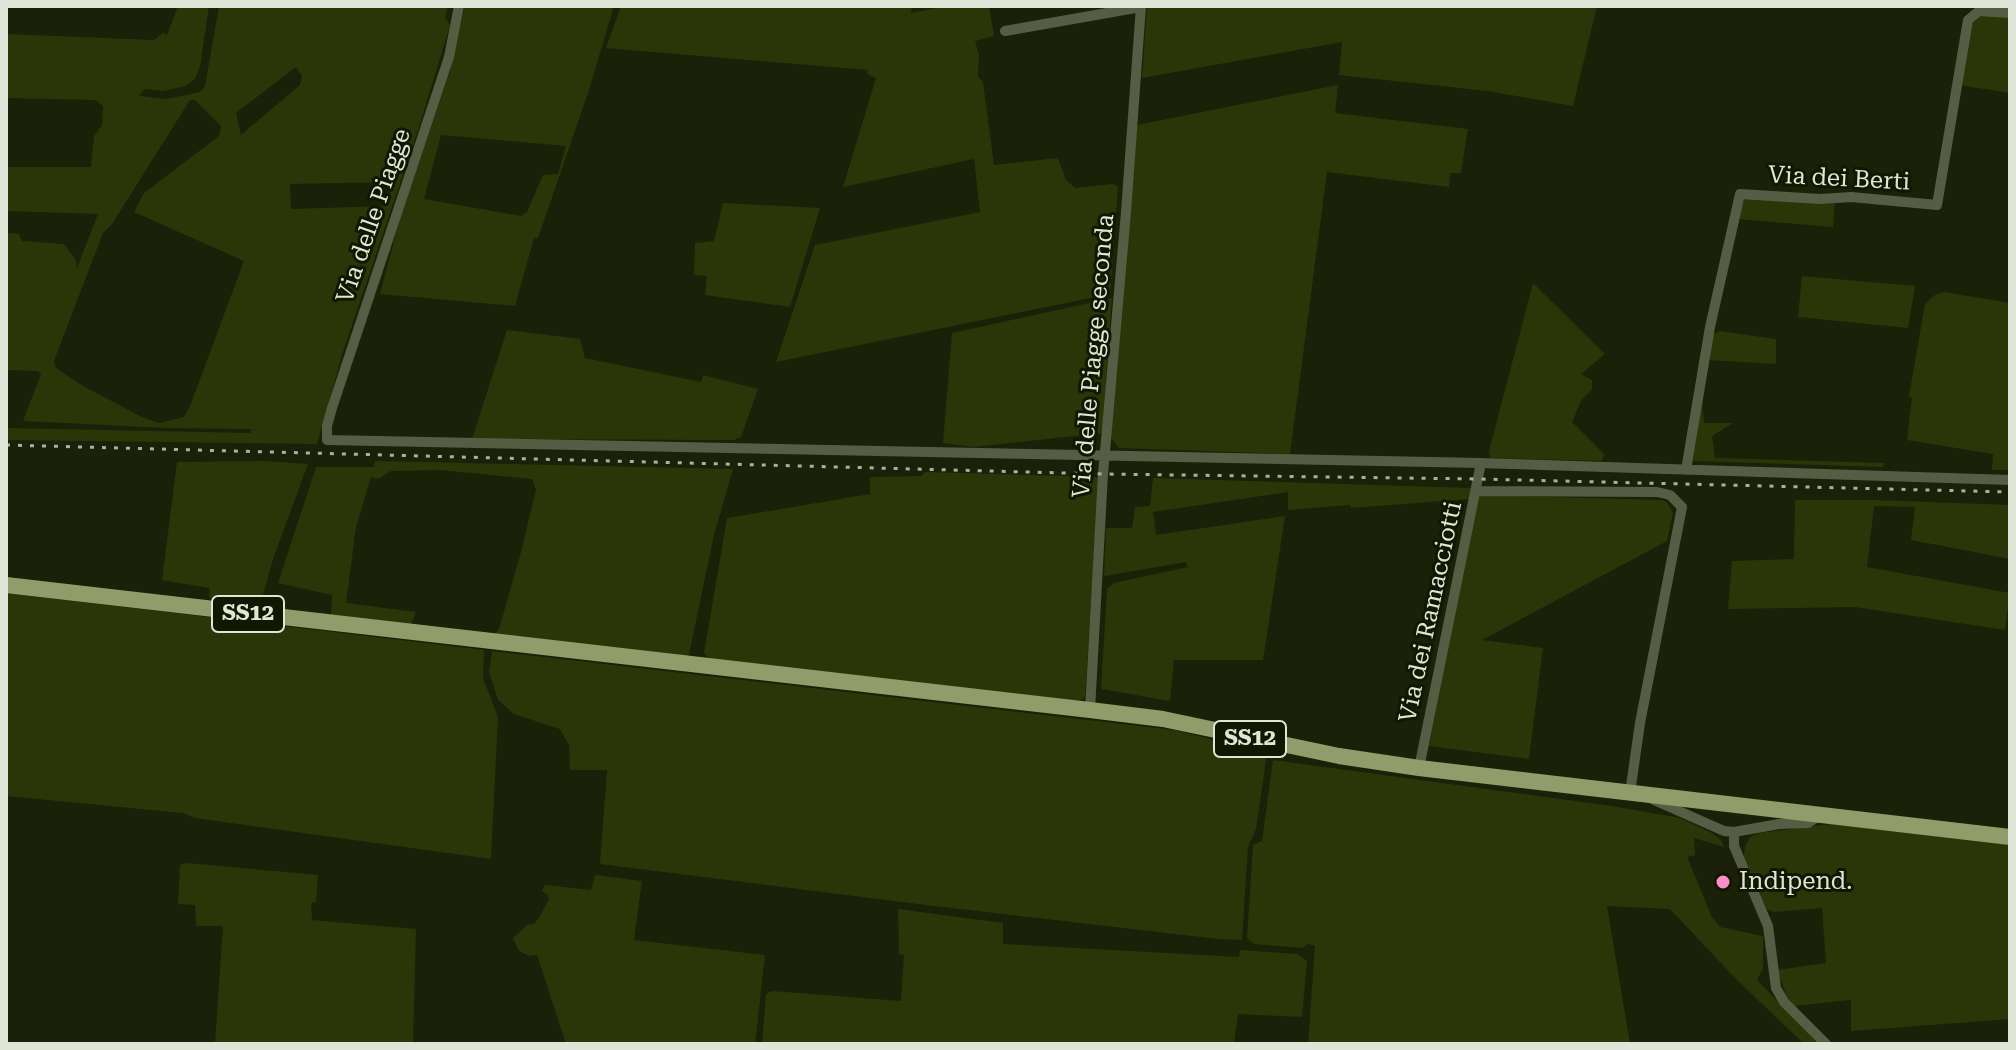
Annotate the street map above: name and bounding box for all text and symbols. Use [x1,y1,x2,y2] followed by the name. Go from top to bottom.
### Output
[331,125,417,307] street label: Via delle Piagge
[1767,161,1911,197] street label: Via dei Berti
[1067,213,1121,499] street label: Via delle Piagge seconda
[1394,499,1468,725] street label: Via dei Ramacciotti
[212,596,284,632] road number: SS12
[1214,721,1286,757] road number: SS12
[1739,868,1852,896] place label: Indipend.
[1714,873,1732,891] marker: Indipend.

